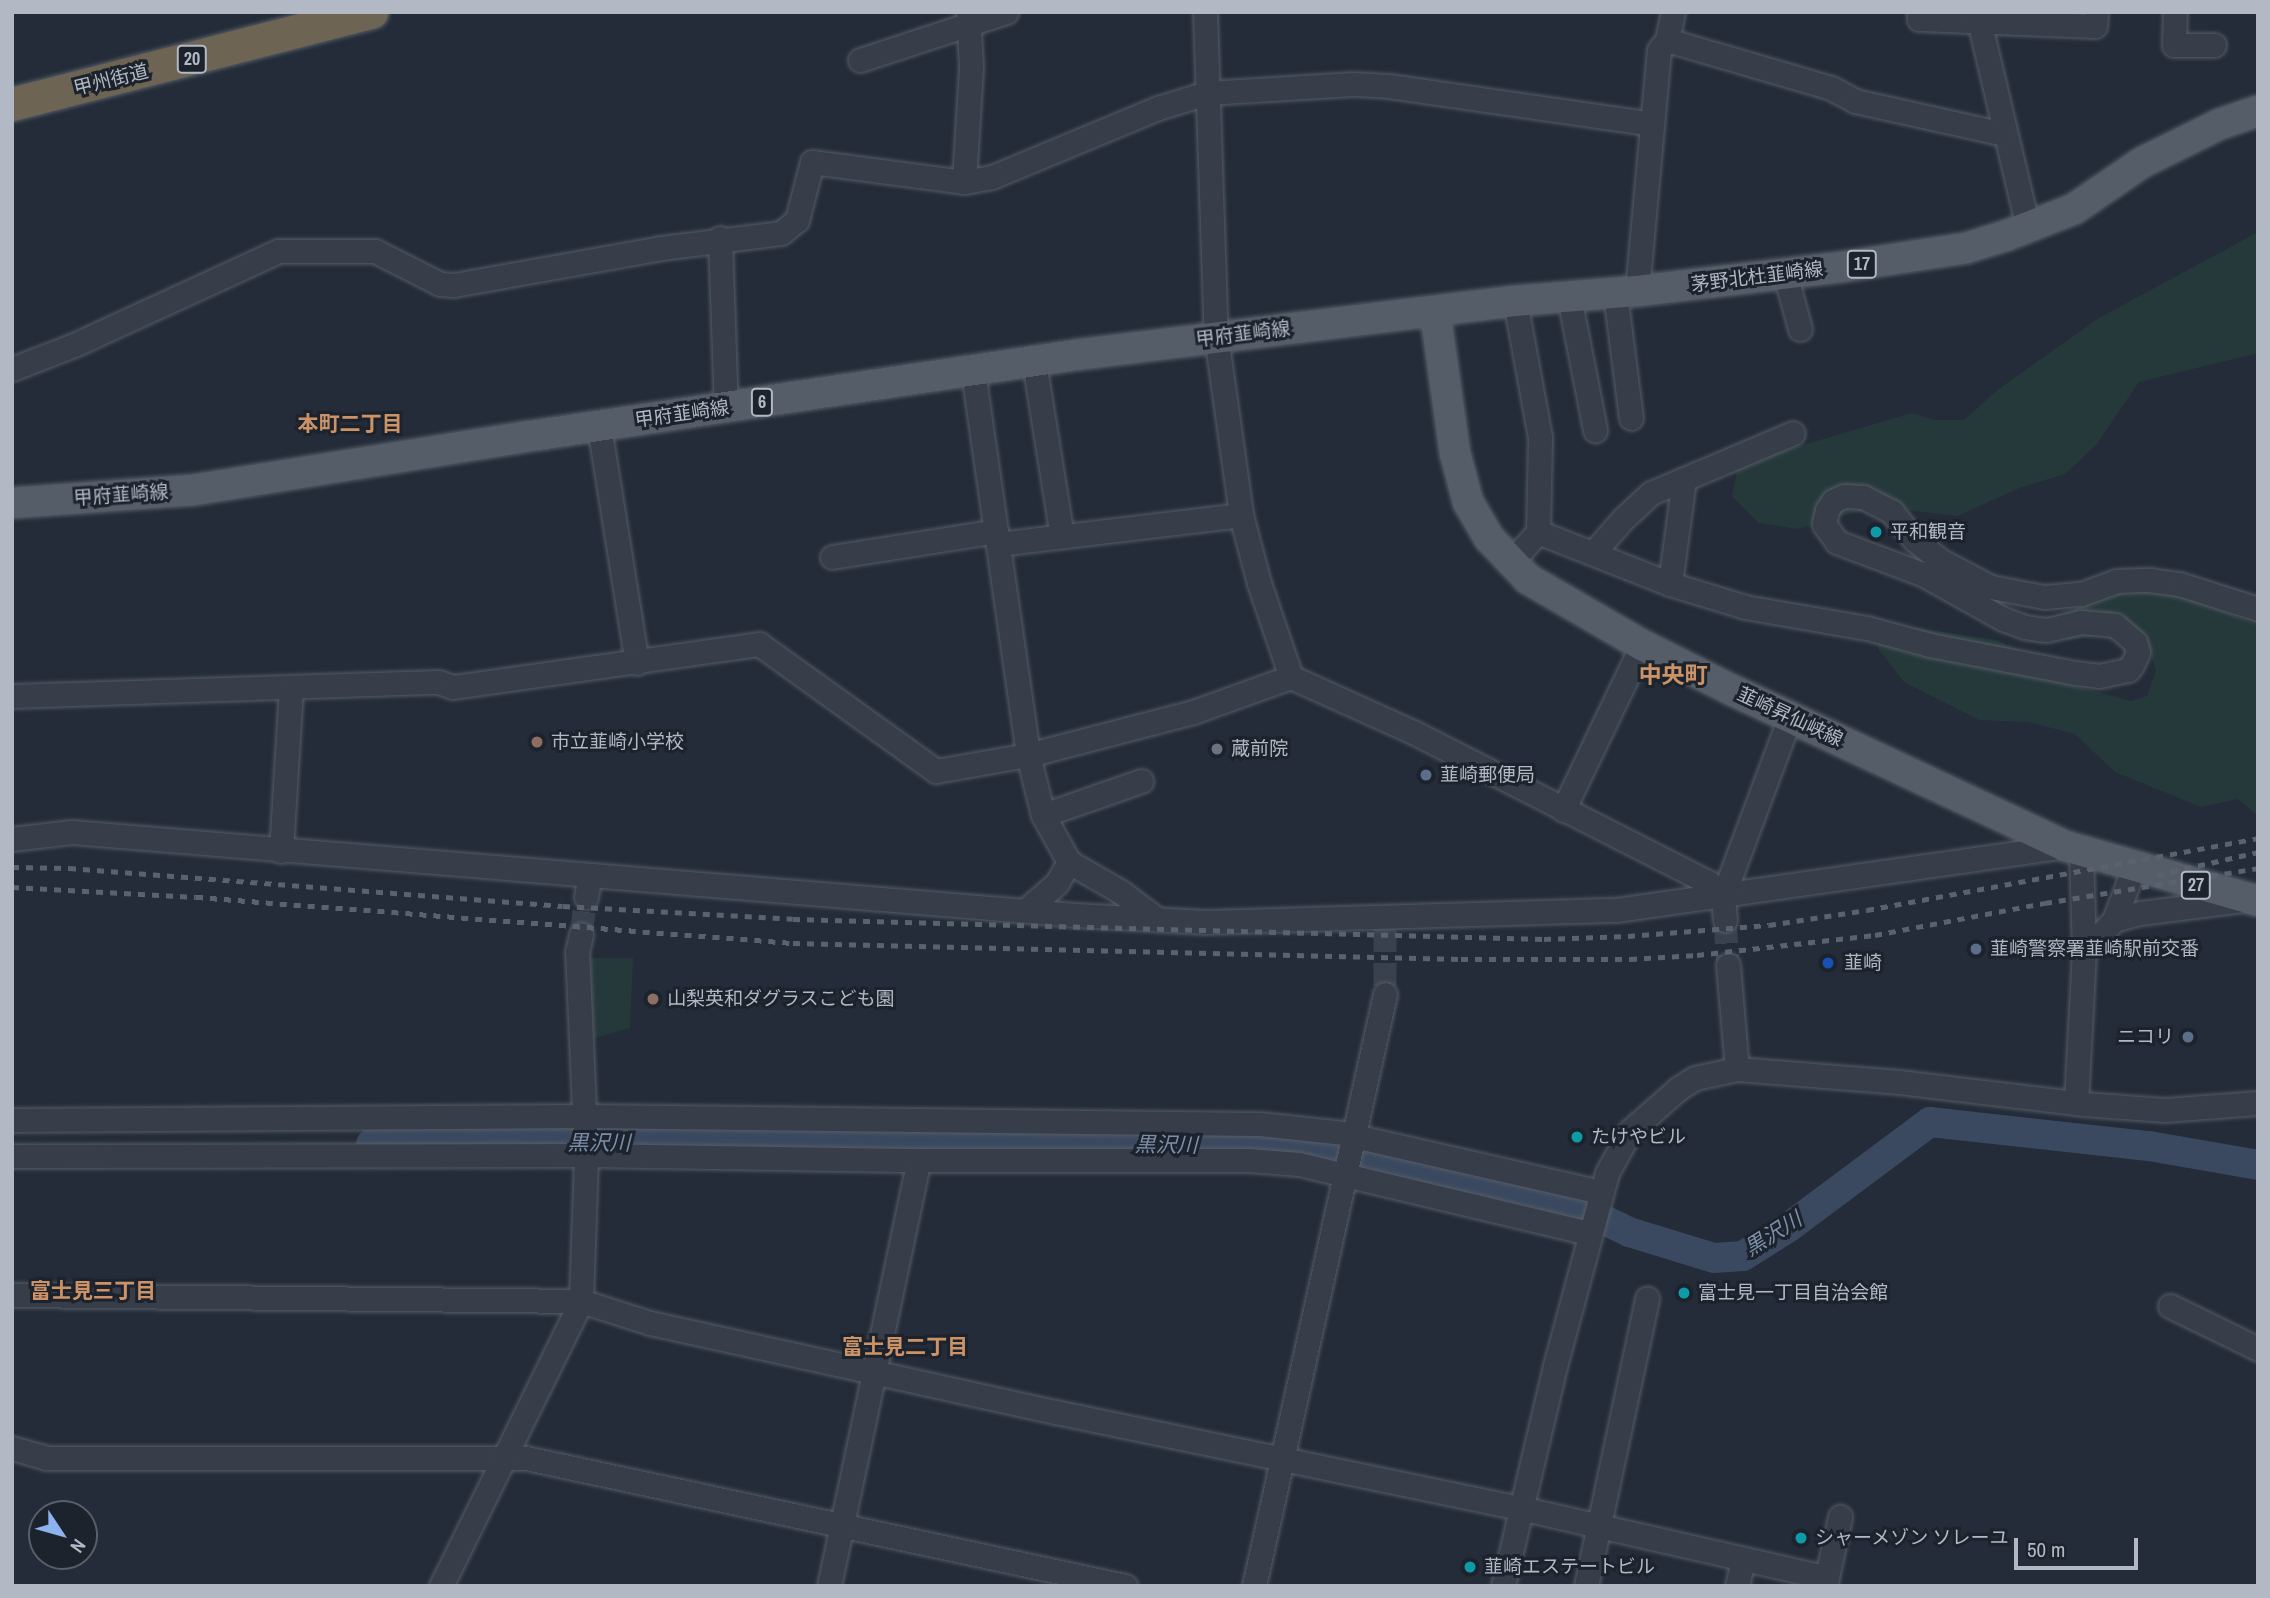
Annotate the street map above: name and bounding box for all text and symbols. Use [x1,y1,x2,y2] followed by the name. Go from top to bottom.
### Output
[176,44,208,74] road number: 20
[71,60,151,100] street label: 甲州街道
[1846,250,1878,278] road number: 17
[1690,258,1824,296] street label: 茅野北杜韮崎線
[1194,317,1292,351] street label: 甲府韮崎線
[750,388,774,416] road number: 6
[633,396,731,432] street label: 甲府韮崎線
[298,411,402,437] district label: 本町二丁目
[73,480,169,510] street label: 甲府韮崎線
[1890,521,1966,543] place label: 平和観音
[1868,524,1884,540] marker: 平和観音
[1639,661,1707,689] district label: 中央町
[1734,683,1846,751] street label: 韮崎昇仙峡線
[551,731,684,753] place label: 市立韮崎小学校
[529,734,545,750] marker: 市立韮崎小学校
[1231,738,1288,760] place label: 蔵前院
[1209,741,1225,757] marker: 蔵前院
[1440,764,1535,786] place label: 韮崎郵便局
[1418,767,1434,783] marker: 韮崎郵便局
[2180,870,2212,900] road number: 27
[1990,938,2199,960] place label: 韮崎警察署韮崎駅前交番
[1968,941,1984,957] marker: 韮崎警察署韮崎駅前交番
[1844,952,1882,974] place label: 韮崎
[1818,953,1838,973] marker: 韮崎
[667,988,895,1010] place label: 山梨英和ダグラスこども園
[645,991,661,1007] marker: 山梨英和ダグラスこども園
[2117,1026,2174,1048] place label: ニコリ
[2180,1029,2196,1045] marker: ニコリ
[1591,1126,1686,1148] place label: たけやビル
[1569,1129,1585,1145] marker: たけやビル
[568,1130,630,1156] water label: 黒沢川
[1134,1132,1198,1158] water label: 黒沢川
[1740,1207,1806,1261] water label: 黒沢川
[30,1278,156,1304] district label: 富士見三丁目
[1698,1282,1888,1304] place label: 富士見一丁目自治会館
[1676,1285,1692,1301] marker: 富士見一丁目自治会館
[842,1334,968,1360] district label: 富士見二丁目
[28,1500,98,1570] north arrow
[2018,1524,2142,1568] scale bar
[1815,1527,2009,1549] place label: シャーメゾン ソレーユ
[1793,1530,1809,1546] marker: シャーメゾン ソレーユ
[65,1534,92,1558] text: N
[2027,1535,2065,1564] text: 50 m
[1484,1556,1655,1578] place label: 韮崎エステートビル
[1462,1559,1478,1575] marker: 韮崎エステートビル

